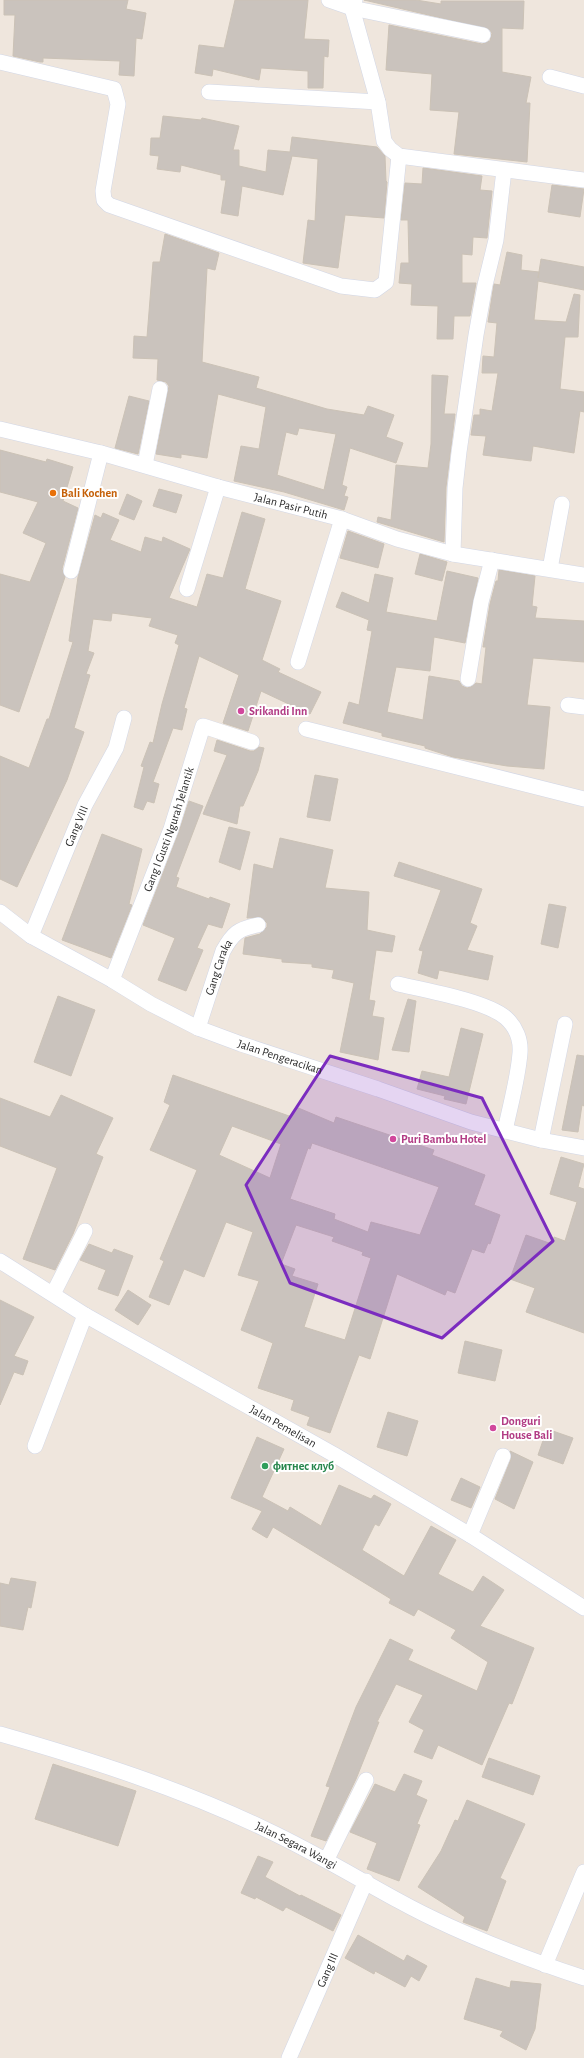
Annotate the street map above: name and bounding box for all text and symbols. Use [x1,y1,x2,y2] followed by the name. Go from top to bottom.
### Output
[61,487,117,499] place label: Bali Kochen
[48,488,58,498] marker: Bali Kochen
[253,491,329,521] street label: Jalan Pasir Putih
[249,705,307,717] place label: Srikandi Inn
[236,706,246,716] marker: Srikandi Inn
[141,765,196,893] street label: Gang I Gusti Ngurah Jelantik
[63,804,90,848] street label: Gang VIII
[203,937,235,997] street label: Gang Caraka
[236,1037,324,1076] street label: Jalan Pengeracikan
[401,1133,486,1145] place label: Puri Bambu Hotel
[388,1134,398,1144] marker: Puri Bambu Hotel
[248,1403,319,1449] street label: Jalan Pemelisan
[501,1415,552,1441] place label: Donguri House Bali
[488,1423,498,1433] marker: Donguri House Bali
[273,1460,334,1473] place label: фитнес клуб
[260,1461,270,1471] marker: фитнес клуб
[254,1820,339,1871] street label: Jalan Segara Wangi
[315,1951,340,1989] street label: Gang III

